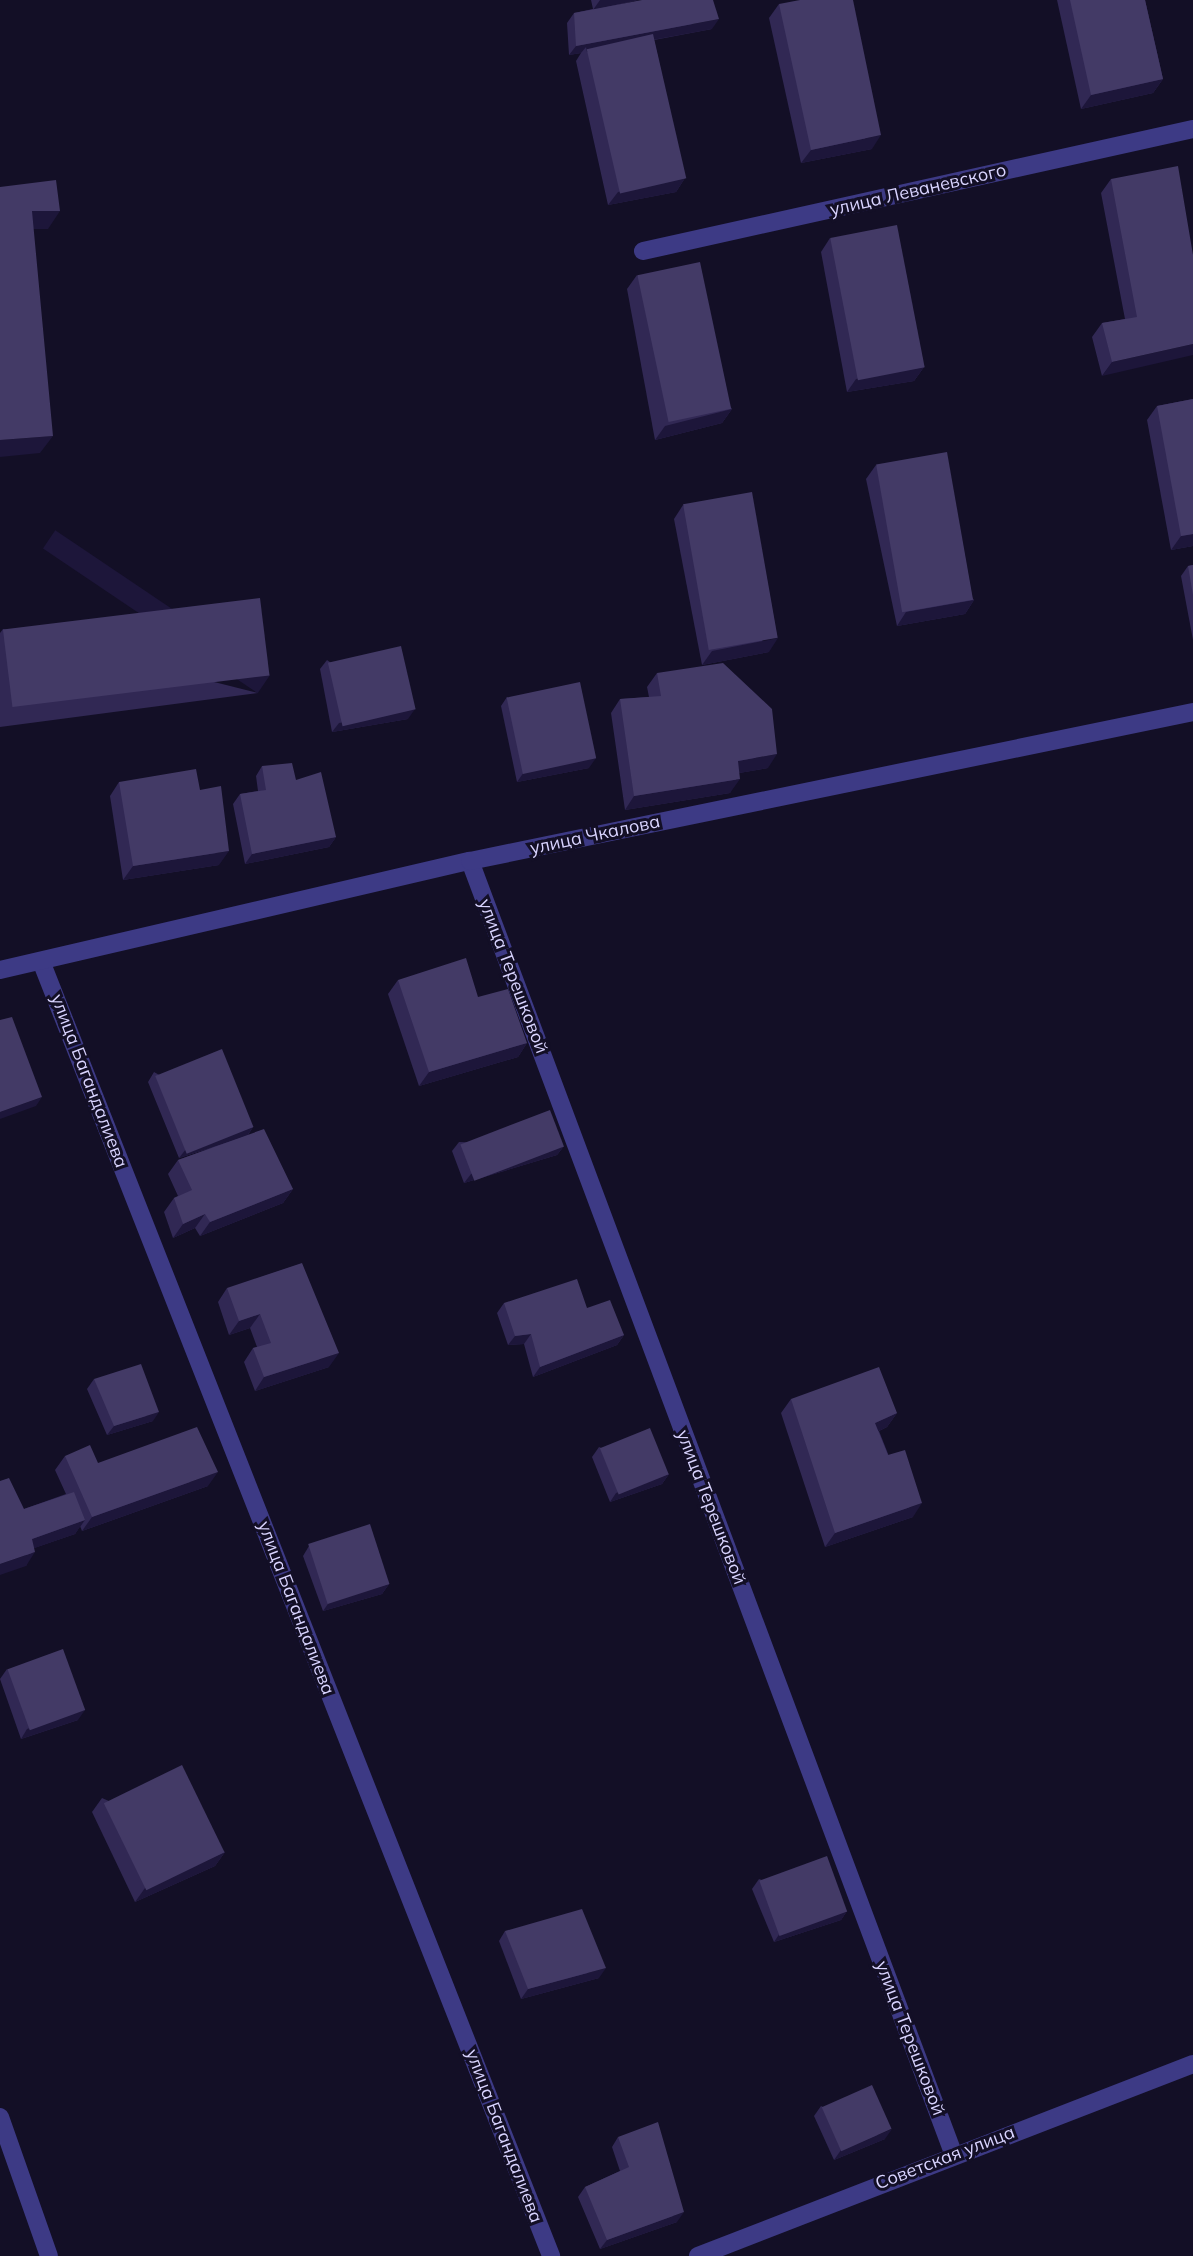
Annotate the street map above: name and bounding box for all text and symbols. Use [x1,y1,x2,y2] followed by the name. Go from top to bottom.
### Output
[828,159,1008,221] street label: улица Леваневского
[528,811,662,859] street label: улица Чкалова
[474,896,552,1056] street label: улица Терешковой
[46,991,132,1171] street label: улица Багандалиева
[672,1427,750,1587] street label: улица Терешковой
[253,1518,339,1698] street label: улица Багандалиева
[871,1958,949,2118] street label: улица Терешковой
[461,2046,547,2226] street label: улица Багандалиева
[872,2121,1018,2195] street label: Советская улица

